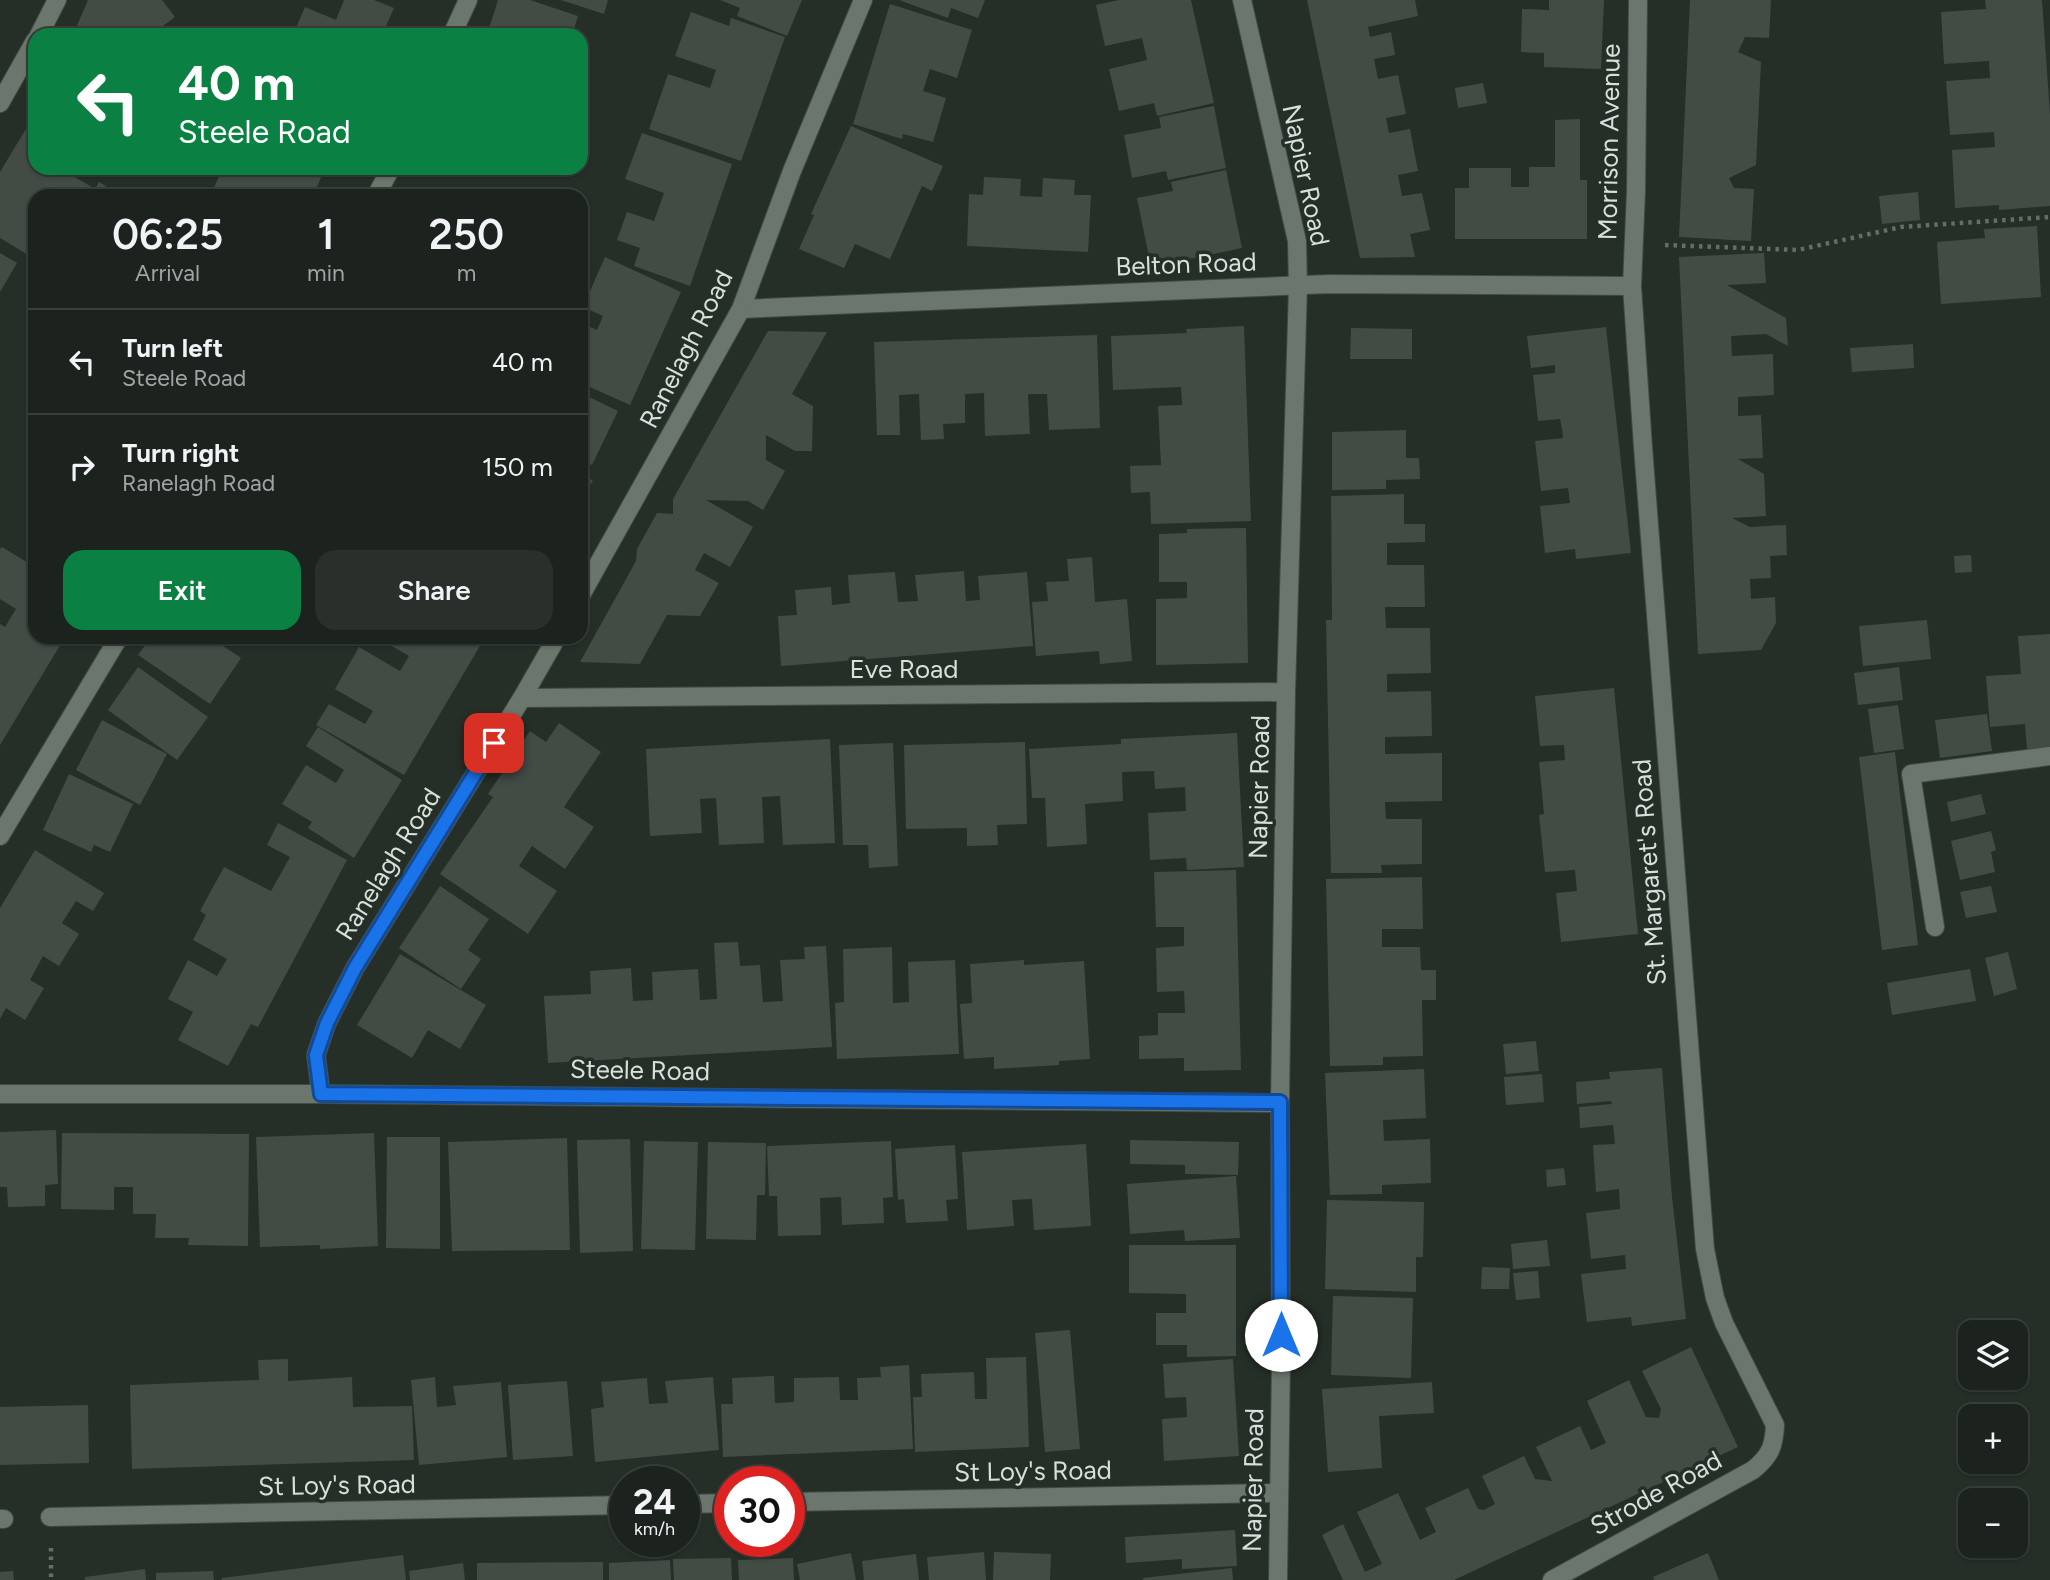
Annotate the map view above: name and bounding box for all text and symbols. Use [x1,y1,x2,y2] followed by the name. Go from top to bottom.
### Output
[1591,43,1627,241] street label: Morrison Avenue
[178,53,295,112] text: 40 m
[63,56,154,147] icon: left
[1275,101,1337,249] street label: Napier Road
[178,113,351,151] text: Steele Road
[112,209,223,260] text: 06:25
[317,209,335,260] text: 1
[429,209,504,260] text: 250
[1115,246,1257,282] street label: Belton Road
[135,259,200,287] text: Arrival
[307,259,345,287] text: min
[457,259,476,287] text: m
[632,265,740,433] street label: Ranelagh Road
[122,332,223,364] text: Turn left
[63,343,101,381] icon: left
[492,346,553,378] text: 40 m
[122,364,246,392] text: Steele Road
[122,437,239,469] text: Turn right
[63,448,101,486] icon: right
[482,451,553,483] text: 150 m
[122,469,275,497] text: Ranelagh Road
[63,550,301,630] button: Exit
[315,550,553,630] button: Share
[849,653,959,685] street label: Eve Road
[464,713,524,773] pin
[1242,715,1276,859] street label: Napier Road
[475,724,513,762] icon: arrive
[1625,758,1673,986] street label: St. Margaret's Road
[329,782,447,946] street label: Ranelagh Road
[570,1053,710,1087] street label: Steele Road
[1244,1298,1318,1372] position arrow
[1958,1320,2028,1558] map controls
[1958,1320,2028,1390] button: layers
[1958,1404,2028,1474] button: +
[1236,1408,1270,1552] street label: Napier Road
[1585,1444,1727,1542] street label: Strode Road
[954,1454,1112,1488] street label: St Loy's Road
[714,1466,805,1557] speed limit sign: 30
[258,1468,416,1502] street label: St Loy's Road
[633,1481,676,1523] text: 24
[1958,1488,2028,1558] button: −
[634,1518,675,1540] text: km/h

